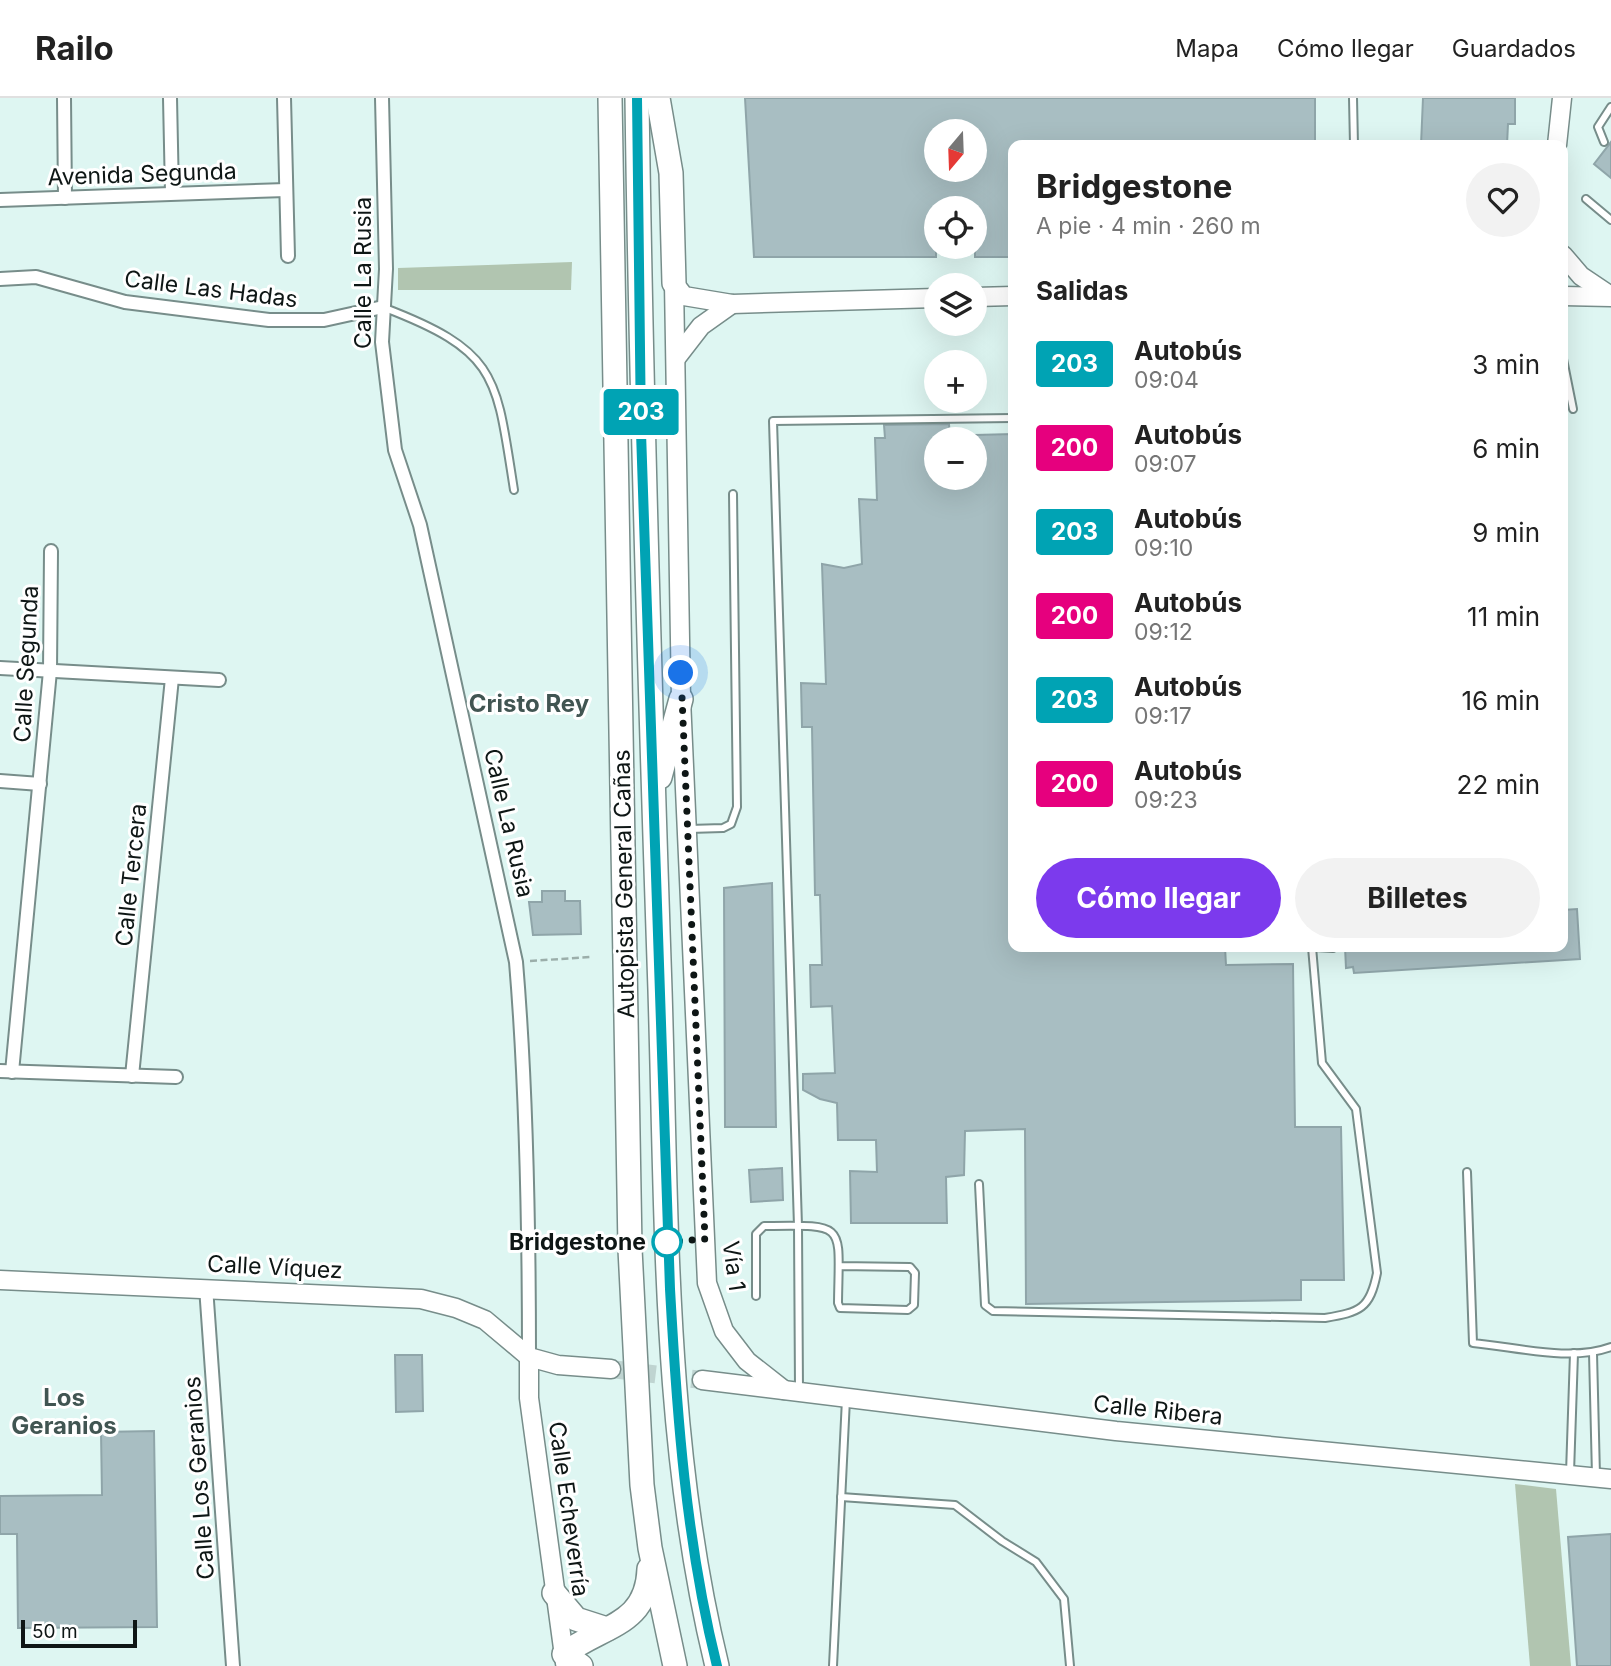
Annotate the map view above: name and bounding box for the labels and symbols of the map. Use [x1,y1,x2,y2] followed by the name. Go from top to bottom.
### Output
[924,119,987,182] north arrow
[47,157,237,191] street label: Avenida Segunda
[349,197,377,349] street label: Calle La Rusia
[123,264,299,314] street label: Calle Las Hadas
[601,389,681,435] line badge: 203
[8,585,44,743] street label: Calle Segunda
[663,655,698,690] your location
[469,689,590,718] district label: Cristo Rey
[478,746,540,900] street label: Calle La Rusia
[608,749,640,1019] street label: Autopista General Cañas
[110,802,152,948] street label: Calle Tercera
[652,1227,682,1257] marker: Bridgestone
[509,1228,646,1256] place label: Bridgestone
[717,1239,751,1293] street label: Vía 1
[207,1249,343,1285] street label: Calle Víquez
[178,1376,220,1580] street label: Calle Los Geranios
[11,1383,117,1440] district label: Los Geranios
[1092,1389,1224,1431] street label: Calle Ribera
[543,1420,595,1598] street label: Calle Echeverría
[21,1617,136,1649] scale bar

